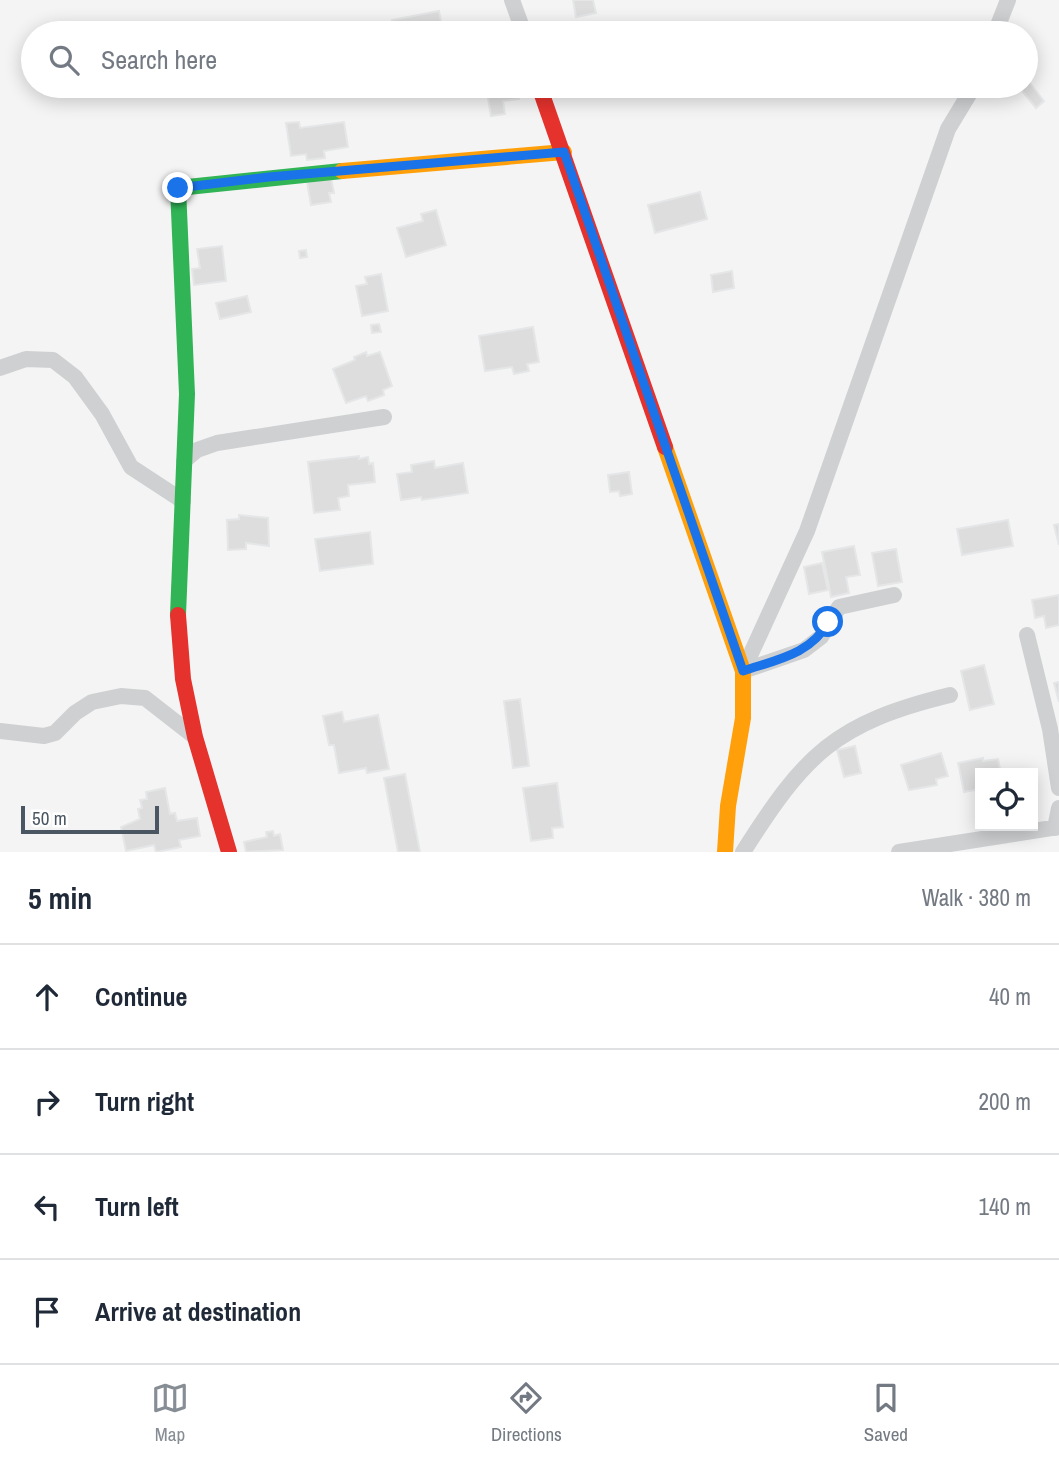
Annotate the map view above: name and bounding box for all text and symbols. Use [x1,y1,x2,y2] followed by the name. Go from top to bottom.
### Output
[21,21,1038,98] search box
[45,41,83,79] icon: search
[101,42,217,77] text: Search here
[162,172,193,203] route end
[812,606,843,637] route start
[975,768,1038,831] map controls
[975,768,1038,831] button: locate
[21,803,159,835] scale bar
[32,805,67,831] text: 50 m
[28,878,92,918] text: 5 min
[922,882,1031,913] text: Walk · 380 m
[28,978,66,1016] icon: ahead
[95,979,187,1014] text: Continue
[989,981,1031,1012] text: 40 m
[28,1083,66,1121] icon: right
[95,1084,194,1119] text: Turn right
[979,1086,1031,1117] text: 200 m
[28,1188,66,1226] icon: left
[95,1189,179,1224] text: Turn left
[979,1191,1031,1222] text: 140 m
[28,1293,66,1331] icon: arrive
[95,1294,301,1329] text: Arrive at destination
[151,1379,189,1447] tab: Map
[491,1379,562,1447] tab: Directions
[864,1379,908,1447] tab: Saved

